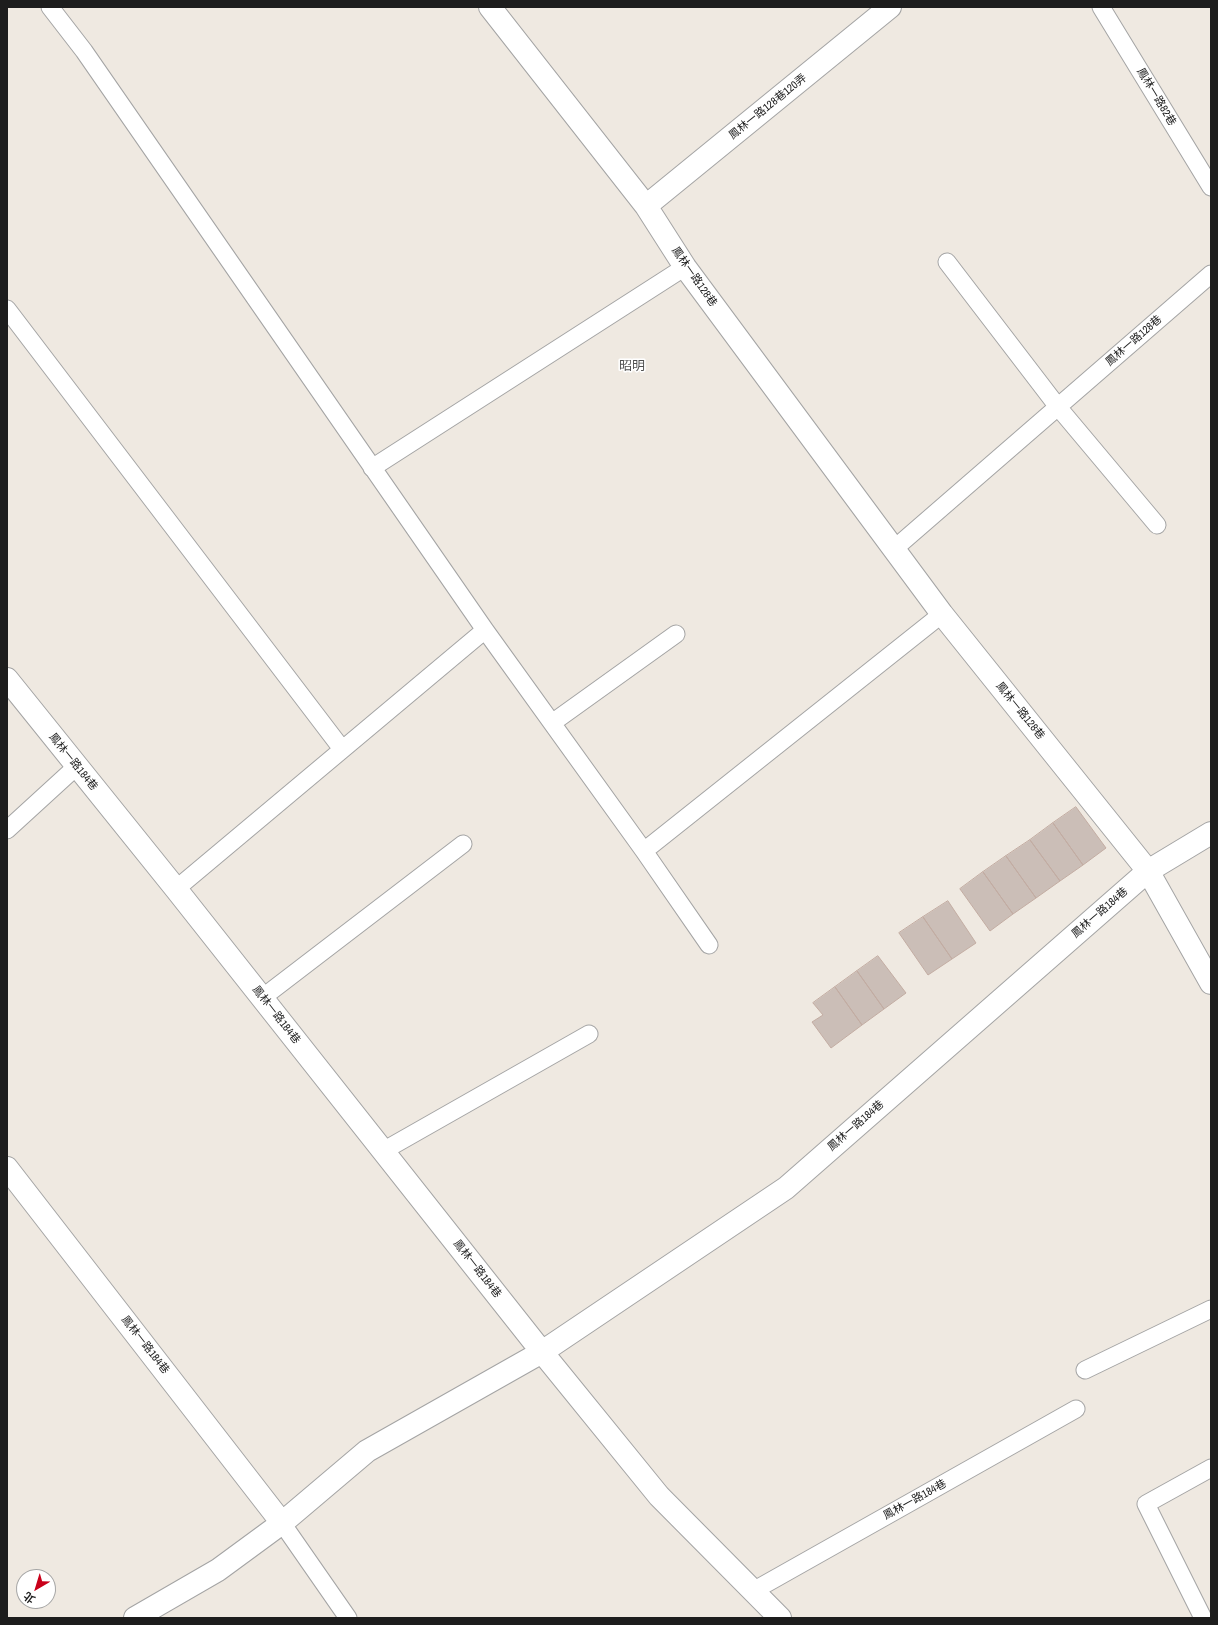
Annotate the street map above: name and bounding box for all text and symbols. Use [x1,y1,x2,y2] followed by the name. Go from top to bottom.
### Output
[1134,66,1178,128] street label: 鳳林一路82巷
[727,72,809,142] street label: 鳳林一路128巷120弄
[669,245,719,309] street label: 鳳林一路128巷
[1103,313,1165,369] street label: 鳳林一路128巷
[619,359,645,375] district label: 昭明
[993,680,1047,742] street label: 鳳林一路128巷
[46,731,100,793] street label: 鳳林一路184巷
[1069,885,1131,941] street label: 鳳林一路184巷
[249,983,303,1047] street label: 鳳林一路184巷
[825,1098,887,1154] street label: 鳳林一路184巷
[450,1237,504,1301] street label: 鳳林一路184巷
[118,1313,172,1377] street label: 鳳林一路184巷
[881,1477,949,1523] street label: 鳳林一路184巷
[16,1569,56,1609] north arrow
[21,1589,38,1607] text: 北

